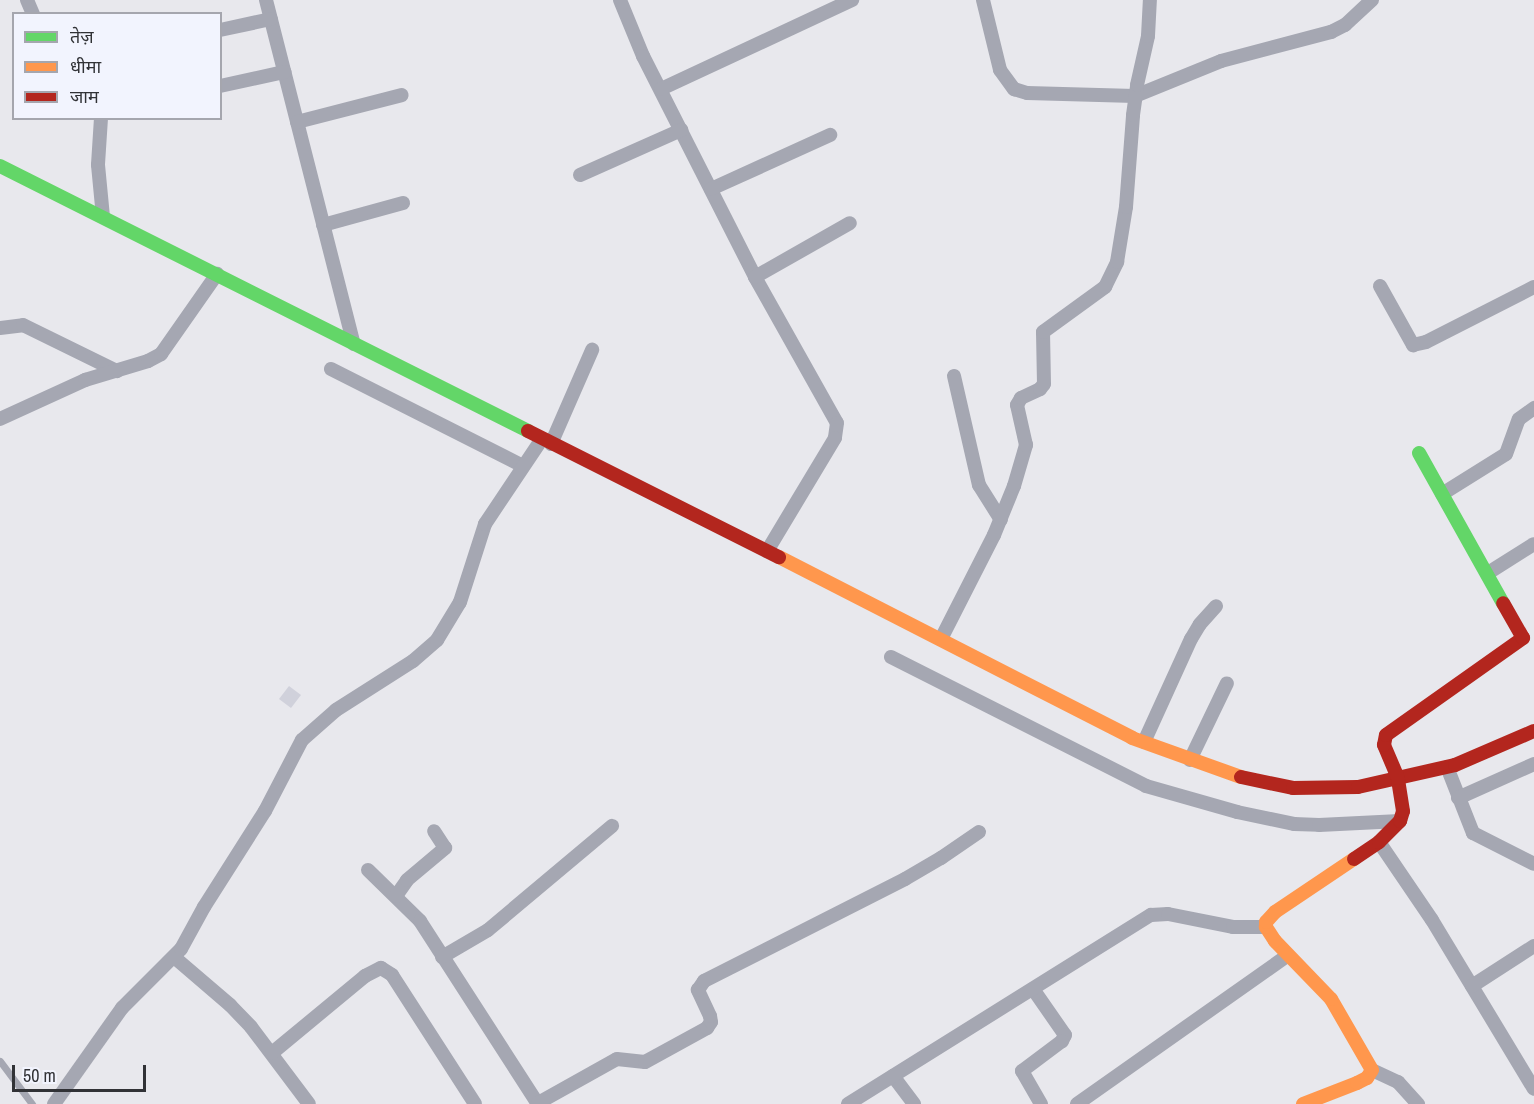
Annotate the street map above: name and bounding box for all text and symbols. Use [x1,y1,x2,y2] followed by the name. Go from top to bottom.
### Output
[12,12,222,120] legend
[70,24,94,49] text: तेज़
[70,54,101,79] text: धीमा
[70,84,99,109] text: जाम
[15,1053,148,1091] scale bar
[23,1063,56,1088] text: 50 m

